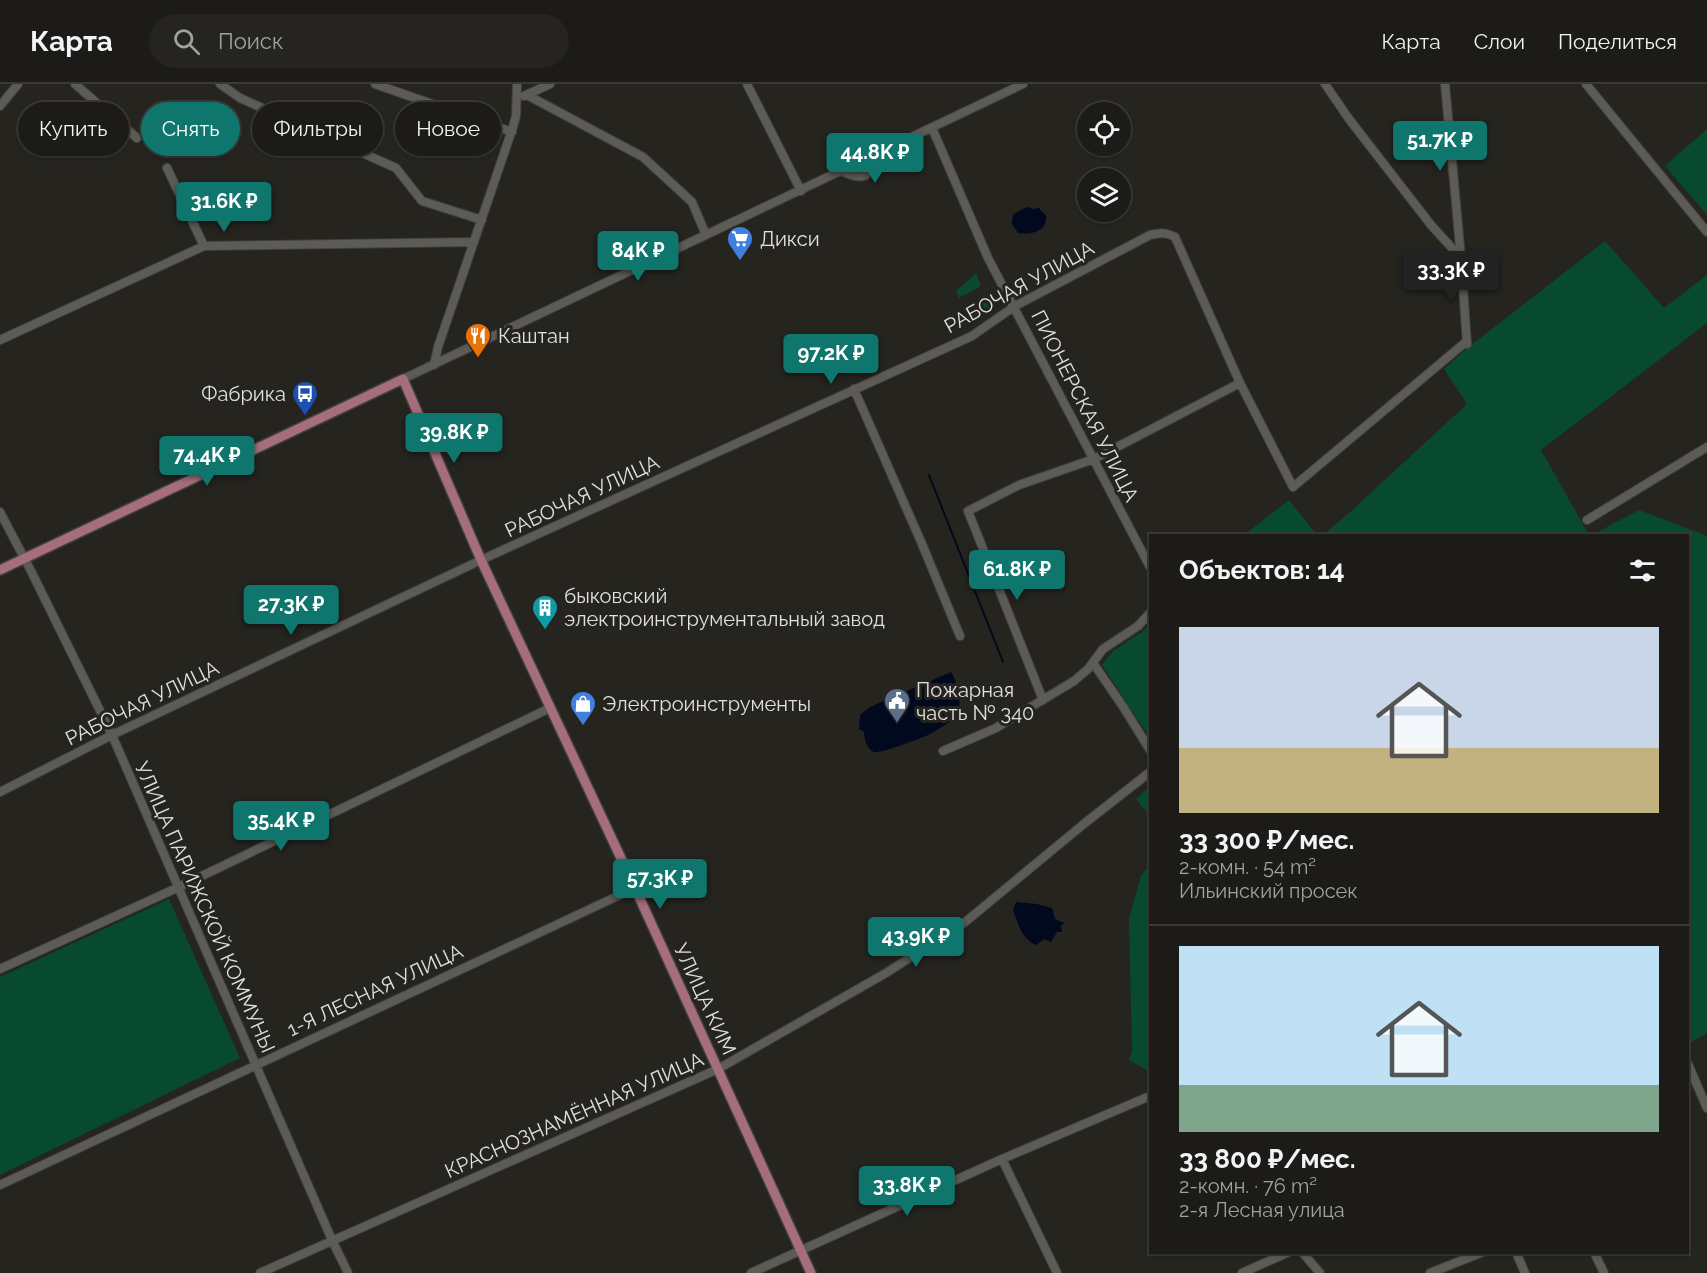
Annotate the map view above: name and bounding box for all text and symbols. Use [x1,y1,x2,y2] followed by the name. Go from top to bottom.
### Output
[149,14,569,68] search box
[30,25,113,58] text: Карта
[170,25,203,58] icon: search
[218,28,283,54] text: Поиск
[1382,29,1441,54] text: Карта
[1474,29,1525,54] text: Слои
[1558,29,1677,54] text: Поделиться
[18,102,129,156] chip: Купить
[141,102,240,156] chip: Снять
[252,102,383,156] chip: Фильтры
[395,102,501,156] chip: Новое
[1077,102,1131,222] map controls
[1077,102,1131,156] button: locate
[1385,121,1495,172] pin: 51.7K ₽
[1407,128,1473,152] text: 51.7K ₽
[820,133,930,184] pin: 44.8K ₽
[841,140,909,164] text: 44.8K ₽
[1077,168,1131,222] button: layers
[169,182,279,233] pin: 31.6K ₽
[190,189,258,213] text: 31.6K ₽
[725,224,755,262] supermarket icon: Дикси
[760,227,820,251] place label: Дикси
[596,231,680,282] pin: 84K ₽
[940,236,1098,338] street label: РАБОЧАЯ УЛИЦА
[611,238,665,262] text: 84K ₽
[1396,251,1506,302] pin: 33.3K ₽
[1417,258,1485,282] text: 33.3K ₽
[1026,306,1144,506] street label: ПИОНЕРСКАЯ УЛИЦА
[463,321,493,359] restaurant icon: Каштан
[498,324,570,348] place label: Каштан
[776,334,886,385] pin: 97.2K ₽
[797,341,865,365] text: 97.2K ₽
[290,379,320,417] bus stop icon: Фабрика
[201,382,286,406] place label: Фабрика
[399,413,509,464] pin: 39.8K ₽
[419,420,489,444] text: 39.8K ₽
[152,436,262,487] pin: 74.4K ₽
[173,443,241,467] text: 74.4K ₽
[501,450,663,542] street label: РАБОЧАЯ УЛИЦА
[962,550,1072,601] pin: 61.8K ₽
[1626,554,1659,587] icon: filters
[1179,555,1345,585] text: Объектов: 14
[983,557,1051,581] text: 61.8K ₽
[564,584,885,631] place label: быковский электроинструментальный завод
[236,585,346,636] pin: 27.3K ₽
[258,592,324,616] text: 27.3K ₽
[530,593,560,631] building icon: быковский электроинструментальный завод
[61,655,223,751] street label: РАБОЧАЯ УЛИЦА
[1365,666,1473,774] icon: home
[916,678,1034,725] place label: Пожарная часть № 340
[882,686,912,724] public building icon: Пожарная часть № 340
[568,689,598,727] shop icon: Электроинструменты
[602,692,811,716] place label: Электроинструменты
[130,758,280,1056] street label: УЛИЦА ПАРИЖСКОЙ КОММУНЫ
[226,801,336,852] pin: 35.4K ₽
[247,808,315,832] text: 35.4K ₽
[1179,825,1354,855] text: 33 300 ₽/мес.
[1179,855,1316,879] text: 2-комн. · 54 m²
[605,859,715,910] pin: 57.3K ₽
[627,866,693,890] text: 57.3K ₽
[1179,879,1358,903] text: Ильинский просек
[861,917,971,968] pin: 43.9K ₽
[882,924,950,948] text: 43.9K ₽
[283,939,467,1041] street label: 1-Я ЛЕСНАЯ УЛИЦА
[669,939,741,1059] street label: УЛИЦА КИМ
[1365,985,1473,1093] icon: home
[441,1047,708,1183] street label: КРАСНОЗНАМЁННАЯ УЛИЦА
[1179,1144,1356,1174] text: 33 800 ₽/мес.
[852,1166,962,1217] pin: 33.8K ₽
[873,1173,941,1197] text: 33.8K ₽
[1179,1174,1317,1198] text: 2-комн. · 76 m²
[1179,1198,1345,1222] text: 2-я Лесная улица

